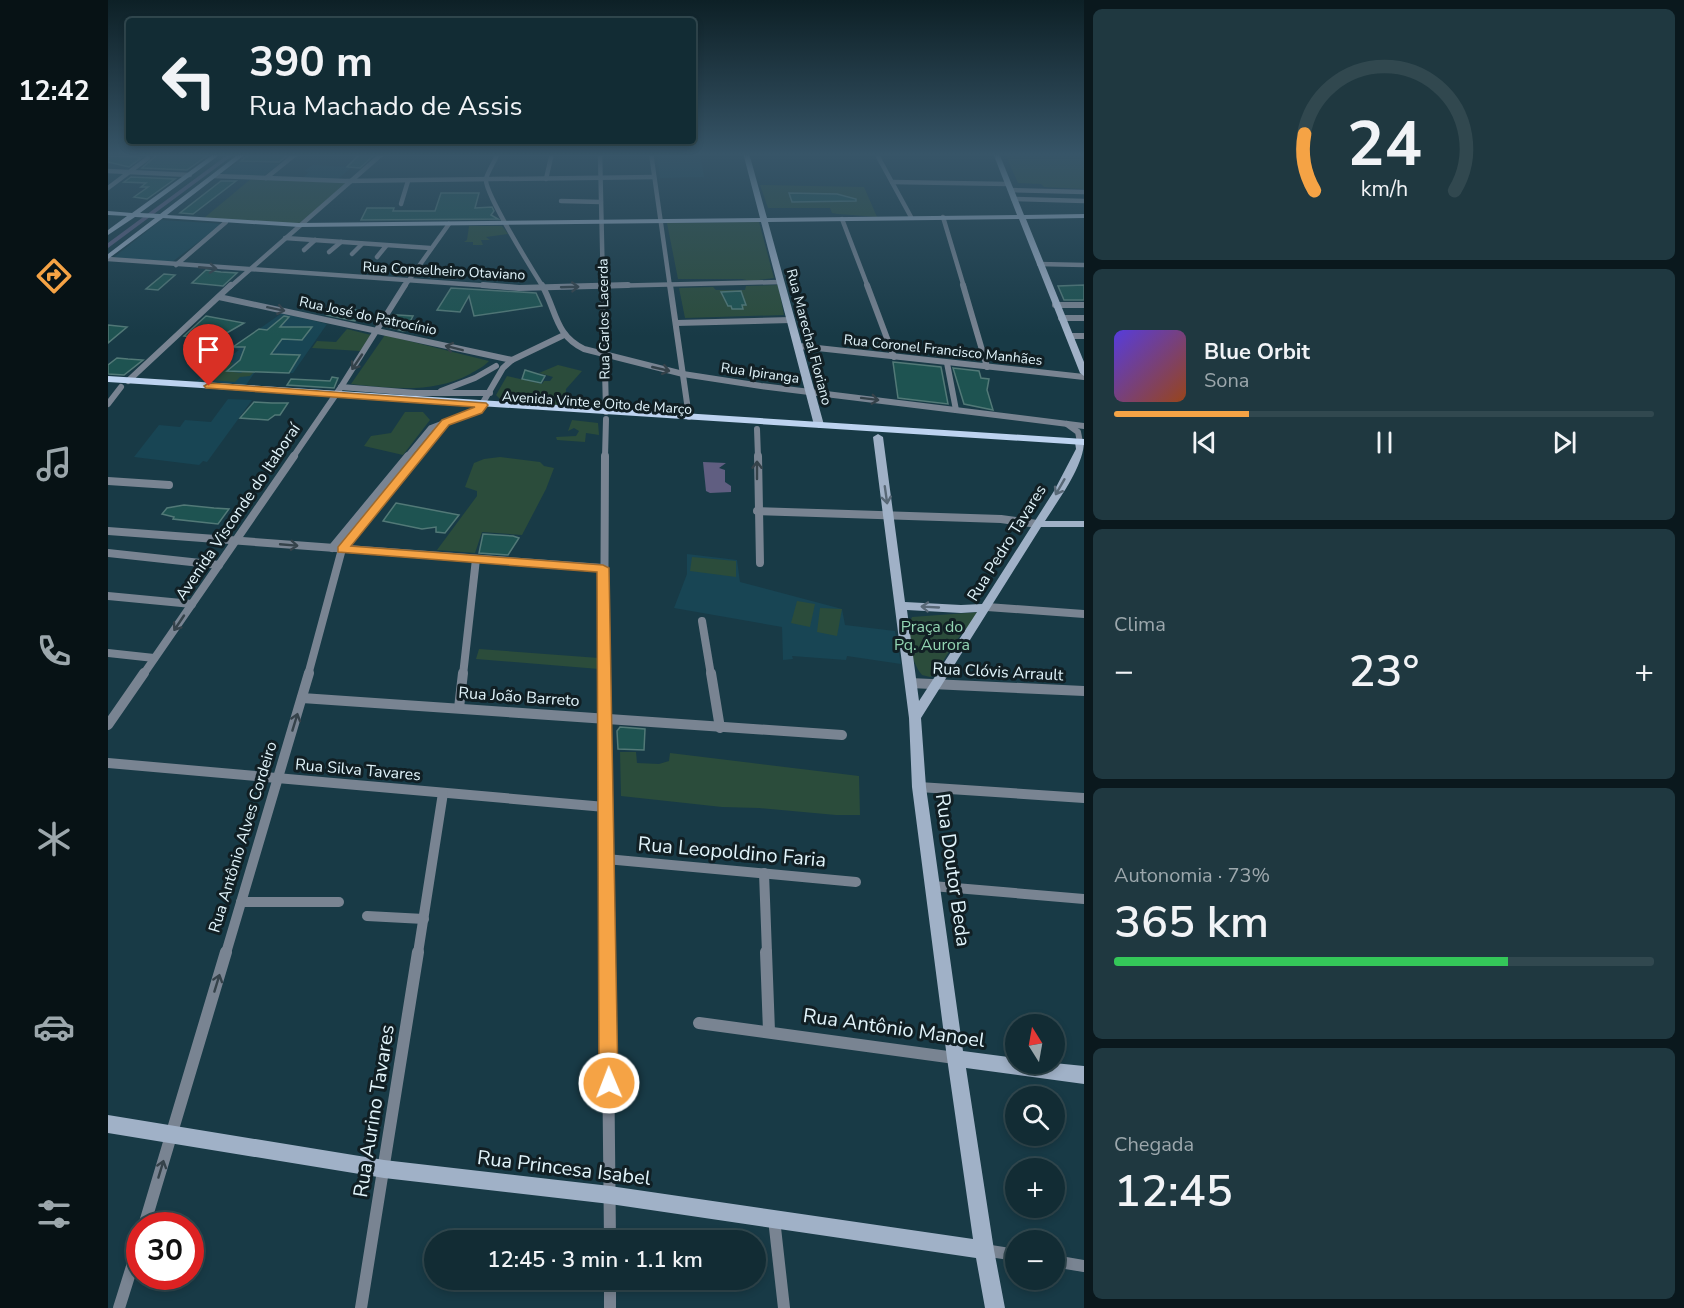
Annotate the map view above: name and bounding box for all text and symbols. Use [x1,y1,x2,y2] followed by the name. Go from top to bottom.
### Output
[249,34,373,91] text: 390 m
[150,42,228,120] icon: left
[18,73,90,110] text: 12:42
[249,88,522,125] text: Rua Machado de Assis
[1347,103,1421,188] text: 24
[1360,175,1408,205] text: km/h
[33,255,75,297] icon: directions
[362,257,526,285] street label: Rua Conselheiro Otaviano
[593,258,615,380] street label: Rua Carlos Lacerda
[198,262,218,273] one-way arrow
[782,267,836,408] street label: Rua Marechal Floriano
[560,282,580,293] one-way arrow
[297,292,439,340] street label: Rua José do Patrocínio
[266,304,286,315] one-way arrow
[183,324,234,386] pin
[843,330,1044,370] street label: Rua Coronel Francisco Manhães
[192,333,225,366] icon: arrive
[1204,337,1310,367] text: Blue Orbit
[445,342,464,354] one-way arrow
[351,354,363,370] one-way arrow
[719,358,801,388] street label: Rua Ipiranga
[651,363,670,375] one-way arrow
[1204,367,1249,394] text: Sona
[501,387,693,419] street label: Avenida Vinte e Oito de Março
[859,394,879,405] one-way arrow
[171,418,306,605] street label: Avenida Visconde do Itaboraí
[1188,426,1221,459] icon: previous
[1368,426,1401,459] icon: pause
[1548,426,1581,459] icon: next
[33,443,75,485] icon: music
[751,461,763,481] one-way arrow
[1054,478,1066,495] one-way arrow
[962,480,1052,606] street label: Rua Pedro Tavares
[881,484,892,504] one-way arrow
[278,540,298,551] one-way arrow
[921,602,941,613] one-way arrow
[1114,611,1166,638] text: Clima
[173,614,185,631] one-way arrow
[894,616,970,656] park label: Praça do Pq. Aurora
[33,630,75,672] icon: phone
[1349,641,1419,702] text: 23°
[1114,649,1134,694] text: −
[1634,649,1654,694] text: +
[932,658,1064,686] street label: Rua Clóvis Arrault
[458,682,580,712] street label: Rua João Barreto
[290,713,301,732] one-way arrow
[203,739,283,935] street label: Rua Antônio Alves Cordeiro
[294,754,422,786] street label: Rua Silva Tavares
[929,792,977,948] street label: Rua Doutor Beda
[33,818,75,860] icon: climate
[637,830,827,874] street label: Rua Leopoldino Faria
[1114,862,1270,889] text: Autonomia · 73%
[1114,892,1269,953] text: 365 km
[212,974,223,993] one-way arrow
[801,1002,987,1054] street label: Rua Antônio Manoel
[33,1006,75,1048] icon: car
[1005,1014,1065,1074] north arrow
[1005,1014,1065,1290] map controls
[347,1023,401,1199] street label: Rua Aurino Tavares
[577,1051,641,1115] position arrow
[1005,1086,1065,1146] button: search
[1114,1131,1194,1158] text: Chegada
[476,1144,652,1192] street label: Rua Princesa Isabel
[1005,1158,1065,1218] button: +
[156,1160,167,1179] one-way arrow
[1114,1161,1233,1222] text: 12:45
[33,1193,75,1235] icon: filters
[126,1212,204,1290] speed limit sign: 30
[1005,1230,1065,1290] button: −
[487,1245,703,1275] text: 12:45 · 3 min · 1.1 km

